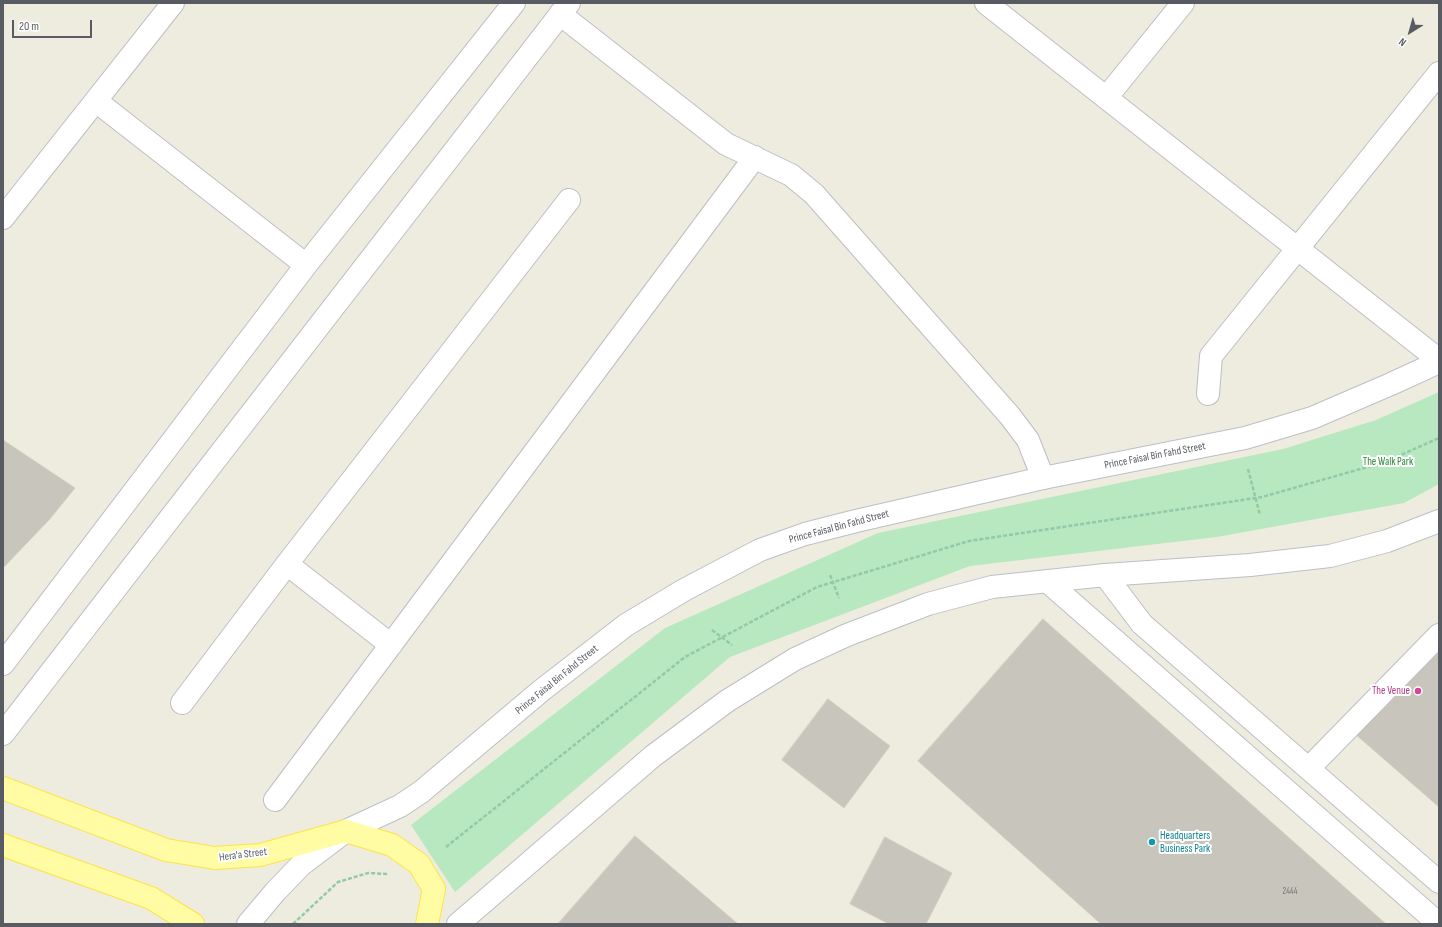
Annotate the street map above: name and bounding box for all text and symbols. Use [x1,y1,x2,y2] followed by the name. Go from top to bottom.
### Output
[14,12,94,38] scale bar
[1390,12,1430,52] north arrow
[19,19,39,34] text: 20 m
[1396,35,1409,49] text: N
[1103,440,1207,472] street label: Prince Faisal Bin Fahd Street
[1363,455,1413,469] park label: The Walk Park
[787,507,891,547] street label: Prince Faisal Bin Fahd Street
[513,642,601,718] street label: Prince Faisal Bin Fahd Street
[1372,684,1410,698] place label: The Venue
[1413,686,1423,696] marker: The Venue
[1160,829,1210,855] place label: Headquarters Business Park
[1147,837,1157,847] marker: Headquarters Business Park
[218,846,268,864] street label: Hera'a Street
[1282,887,1298,897] house number: 2444

